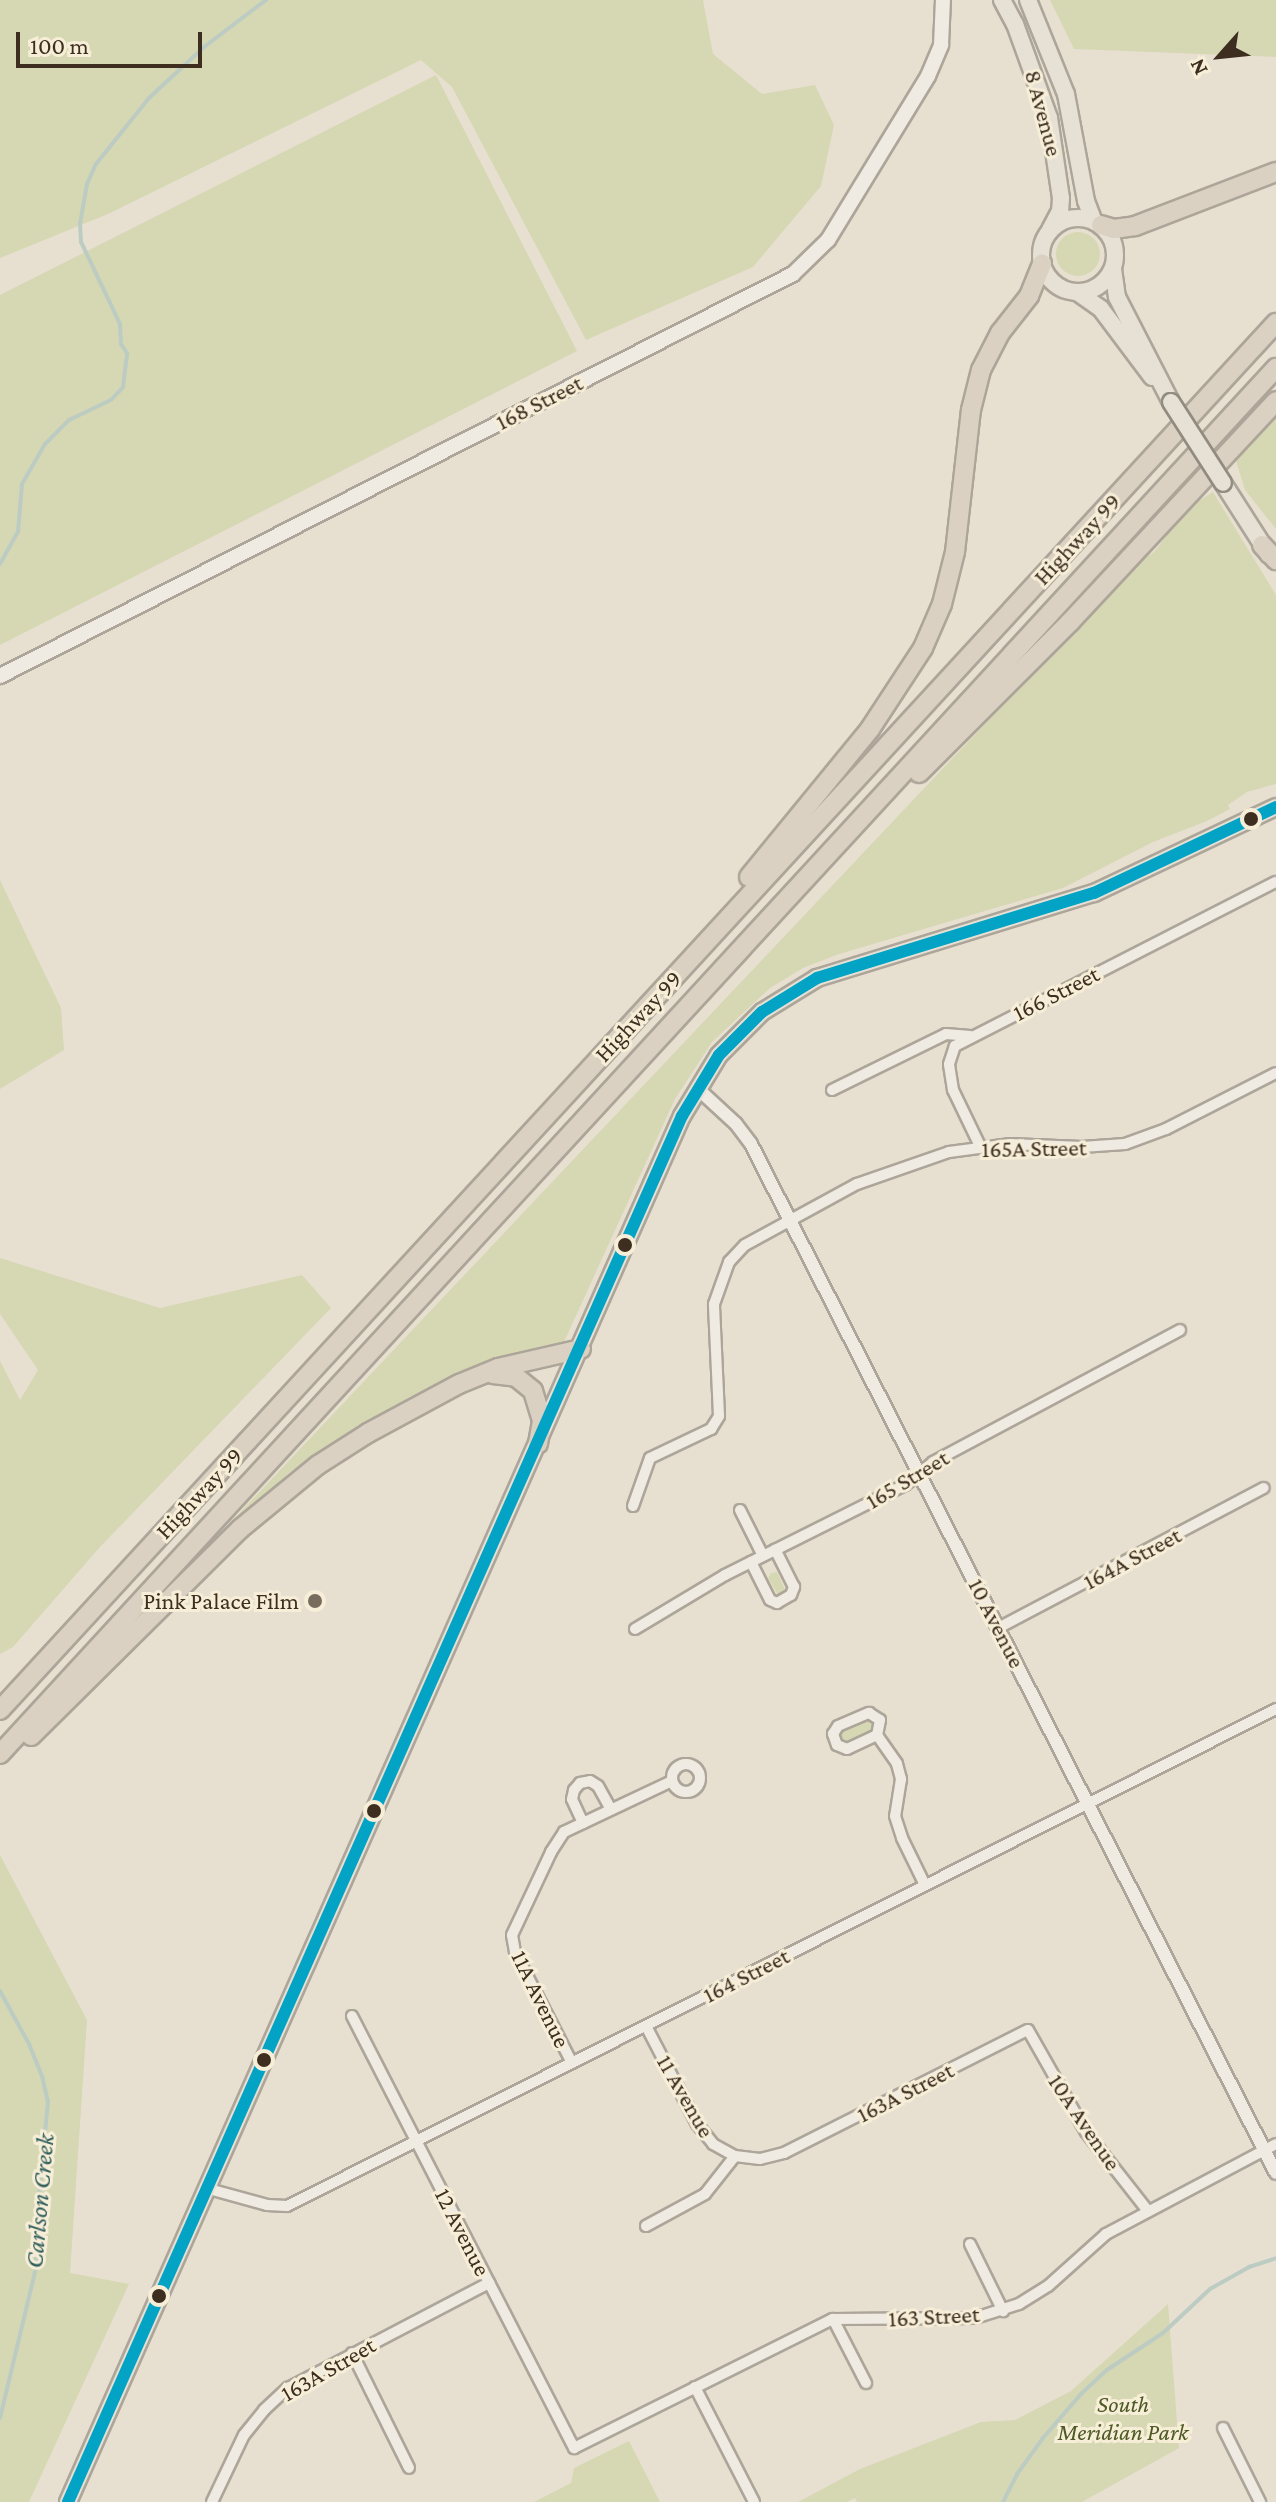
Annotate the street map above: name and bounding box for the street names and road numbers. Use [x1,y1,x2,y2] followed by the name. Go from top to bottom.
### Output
[1019,67,1069,159] street label: 8 Avenue
[491,368,587,436] street label: 168 Street
[1027,487,1127,591] street label: Highway 99
[1008,959,1104,1027] street label: 166 Street
[588,964,688,1068] street label: Highway 99
[981,1133,1087,1163] street label: 165A Street
[149,1441,249,1545] street label: Highway 99
[860,1443,954,1515] street label: 165 Street
[1078,1520,1186,1596] street label: 164A Street
[962,1573,1032,1673] street label: 10 Avenue
[698,1941,794,2009] street label: 164 Street
[505,1946,577,2052] street label: 11A Avenue
[651,2049,721,2143] street label: 11 Avenue
[852,2055,958,2129] street label: 163A Street
[1042,2068,1128,2176] street label: 10A Avenue
[429,2183,497,2281] street label: 12 Avenue
[888,2299,980,2333] street label: 163 Street
[275,2330,381,2408] street label: 163A Street

